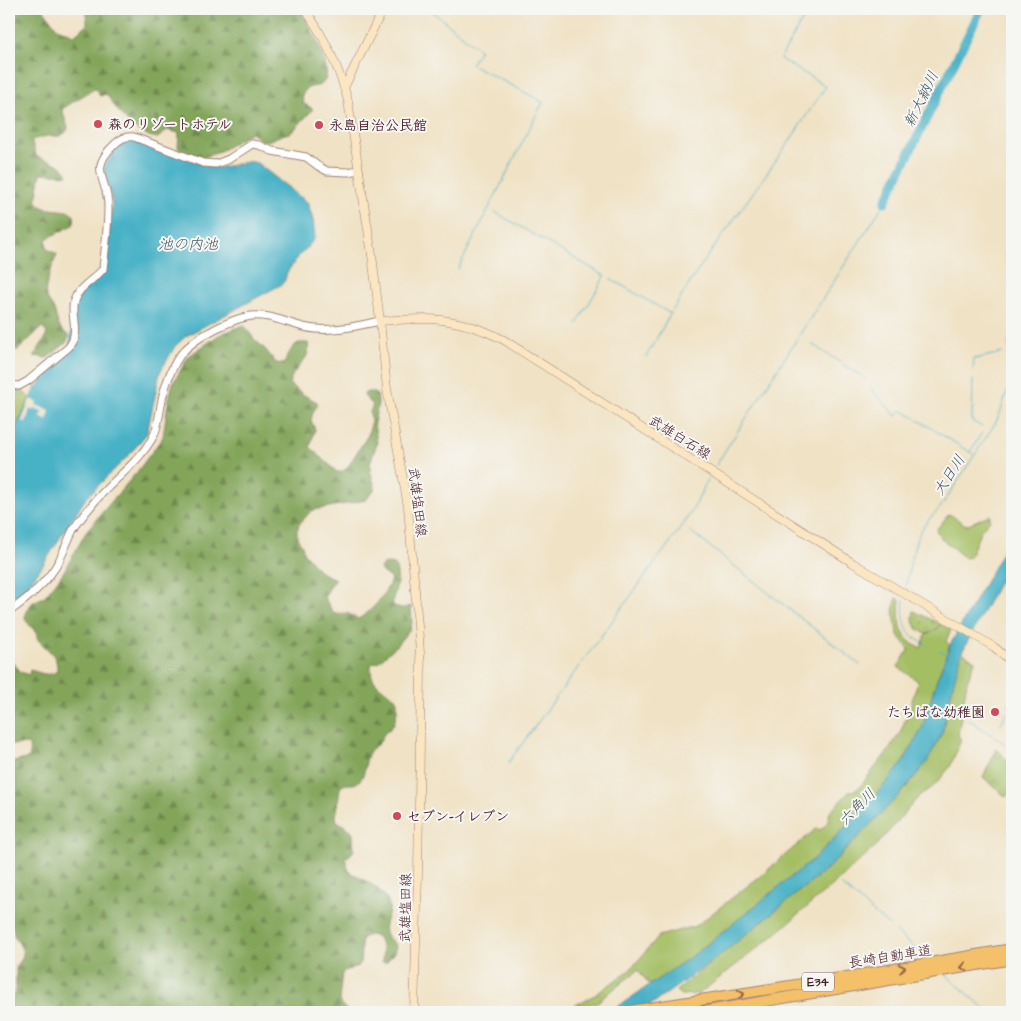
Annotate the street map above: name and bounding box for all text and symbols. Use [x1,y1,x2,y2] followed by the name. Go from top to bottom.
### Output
[899,68,944,131] water label: 新大納川
[108,115,232,135] place label: 森のリゾートホテル
[329,116,427,136] place label: 永島自治公民館
[92,118,104,130] marker: 森のリゾートホテル
[313,119,325,131] marker: 永島自治公民館
[158,234,219,255] water label: 池の内池
[644,411,714,465] street label: 武雄白石線
[928,451,970,500] water label: 大日川
[403,466,431,538] street label: 武雄塩田線
[887,703,985,723] place label: たちばな幼稚園
[989,706,1001,718] marker: たちばな幼稚園
[834,784,881,831] water label: 六角川
[407,807,509,827] place label: セブン-イレブン
[391,810,403,822] marker: セブン-イレブン
[395,873,417,943] street label: 武雄塩田線
[847,941,933,973] street label: 長崎自動車道
[960,961,969,971] one-way arrow
[897,964,906,974] one-way arrow
[802,972,834,992] road number: E34
[738,989,746,1000] one-way arrow

